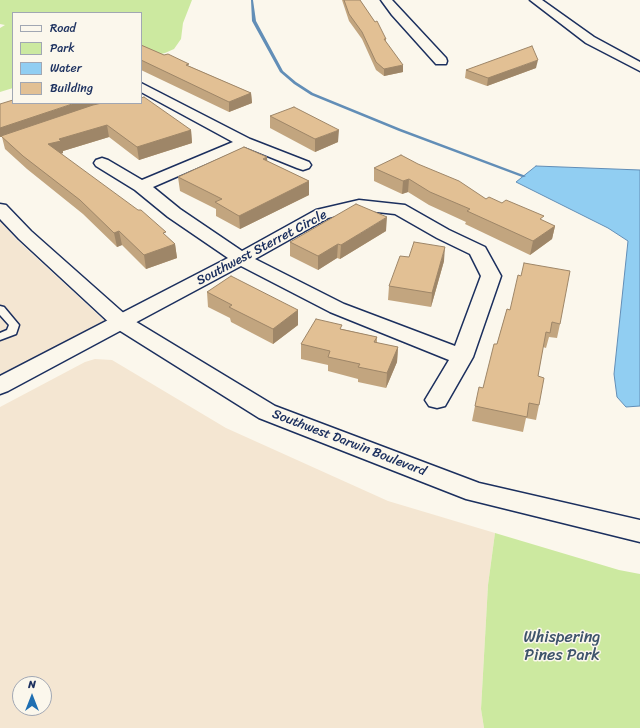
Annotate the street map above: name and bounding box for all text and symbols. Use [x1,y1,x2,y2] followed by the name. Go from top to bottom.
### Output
[12,12,142,104] legend
[50,17,76,39] text: Road
[50,37,75,59] text: Park
[50,57,82,79] text: Water
[50,77,93,99] text: Building
[194,207,330,289] street label: Southwest Sterret Circle
[270,406,428,480] street label: Southwest Darwin Boulevard
[524,628,600,666] park label: Whispering Pines Park
[28,675,36,694] text: N
[12,676,52,716] north arrow

